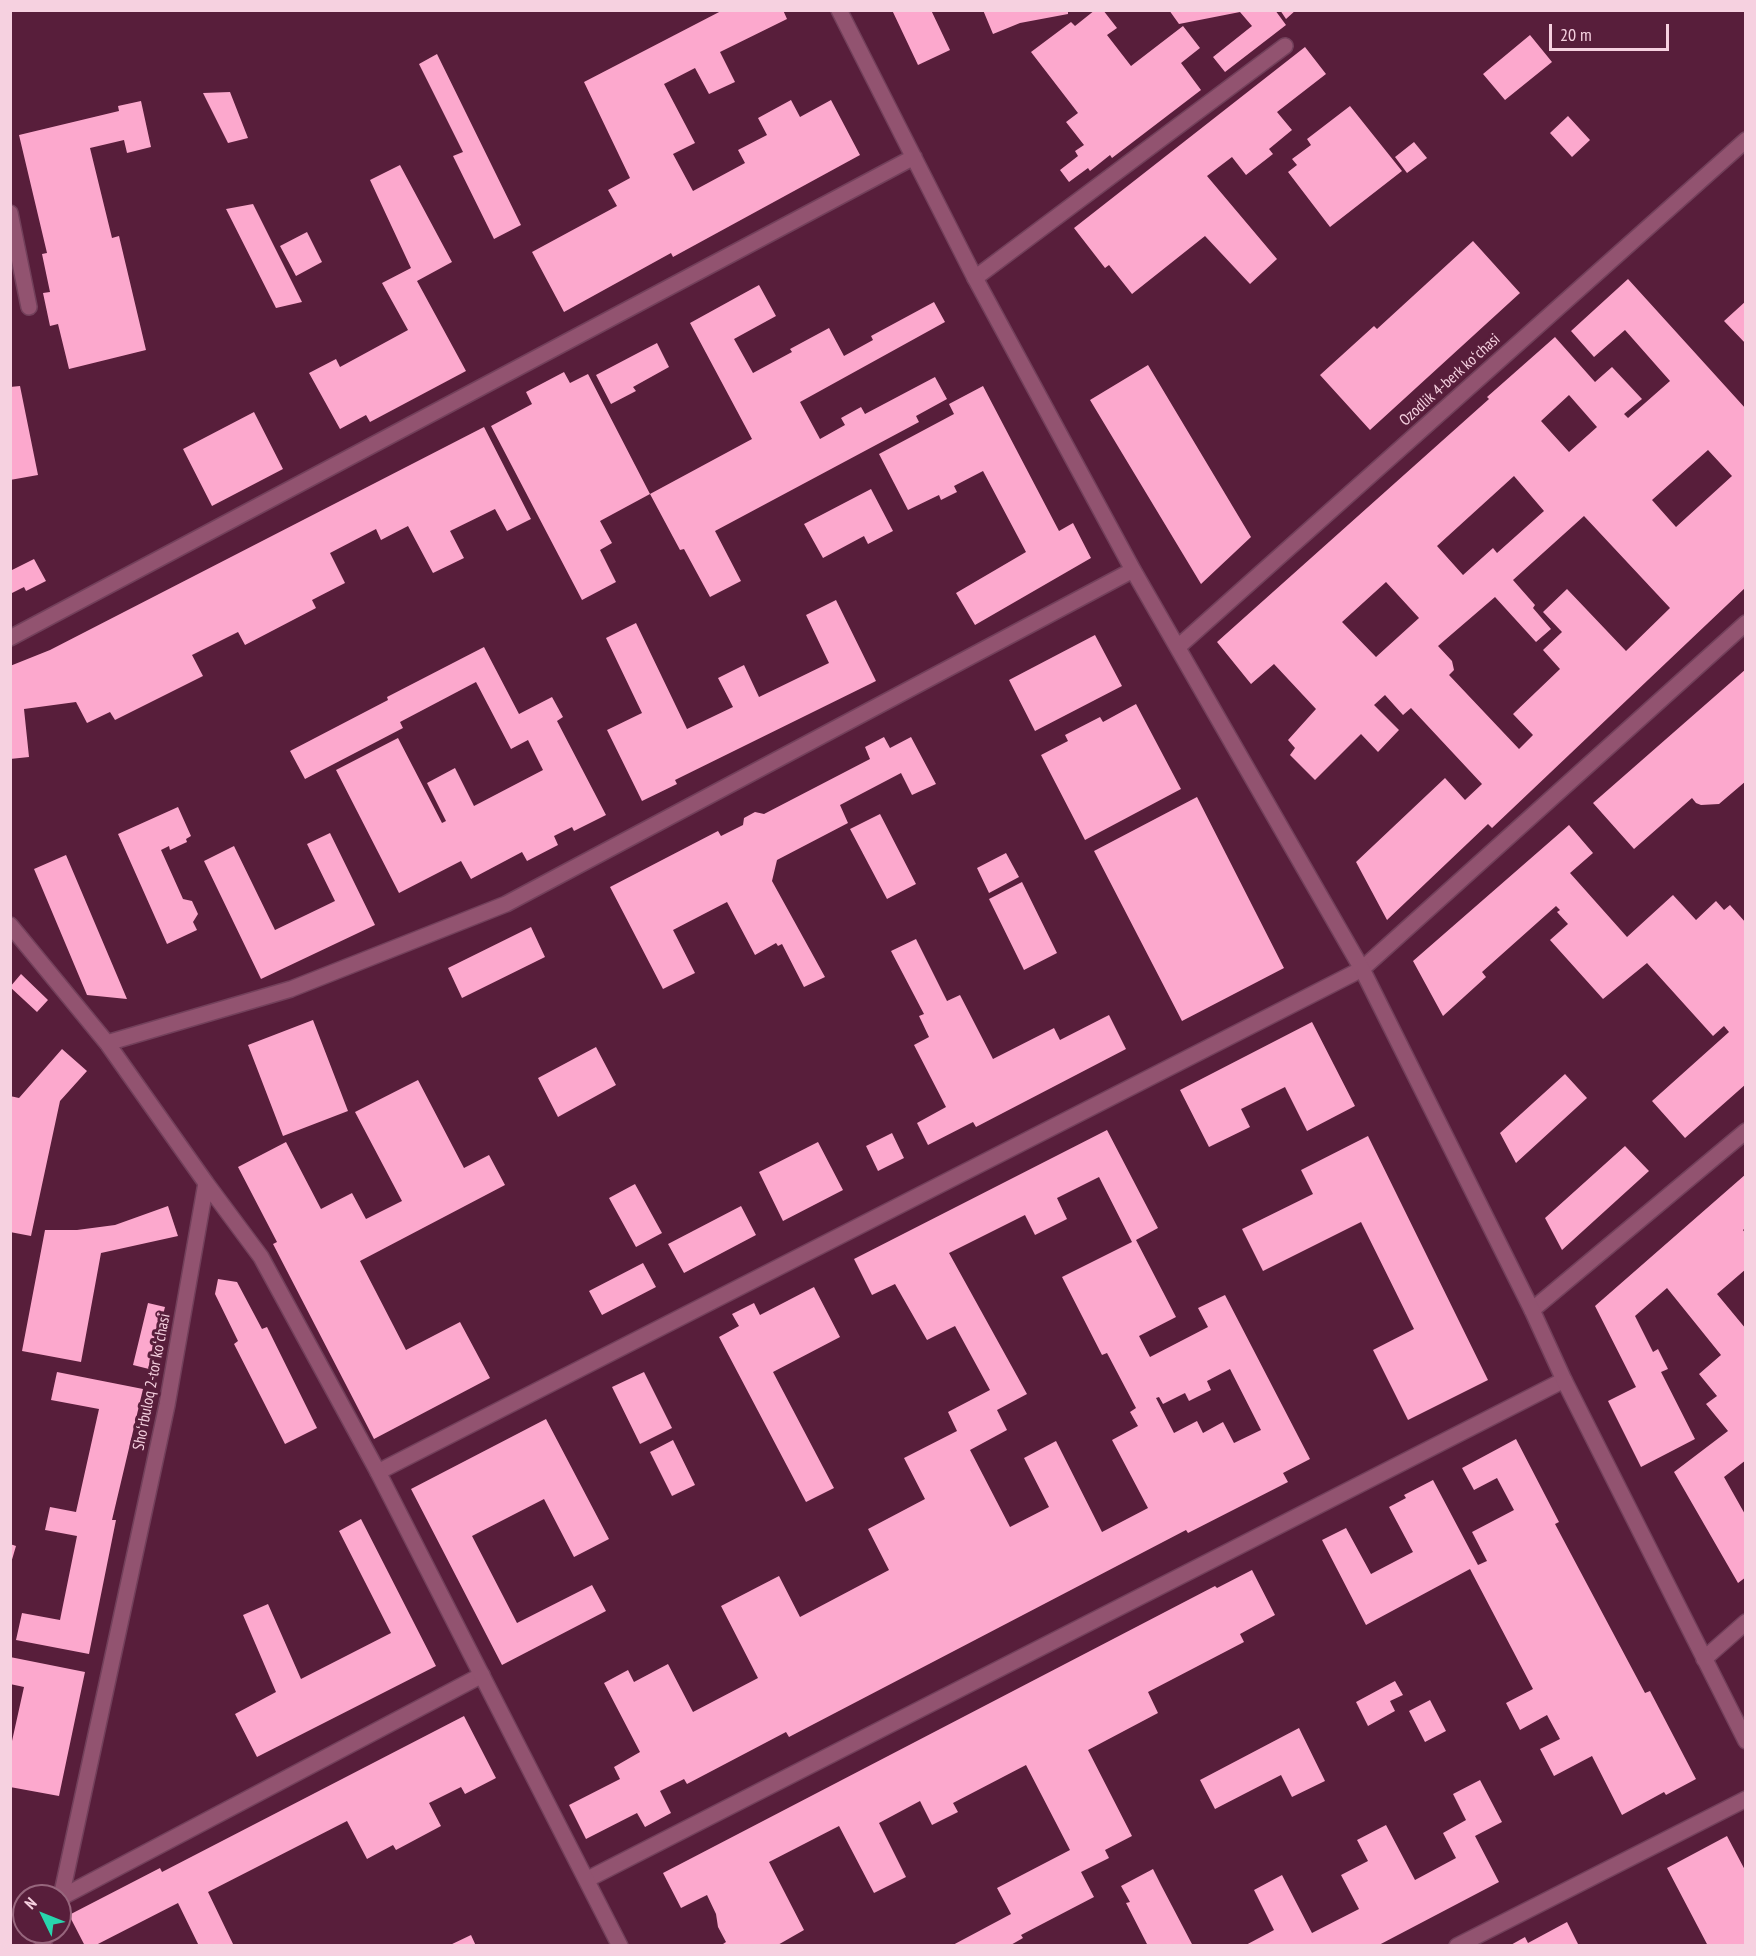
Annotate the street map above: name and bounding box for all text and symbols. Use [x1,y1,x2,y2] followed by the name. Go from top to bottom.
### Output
[1552,12,1672,50] scale bar
[1560,23,1592,46] text: 20 m
[1396,330,1504,430] street label: Ozodlik 4-berk koʻchasi
[129,1312,175,1452] street label: Shoʻrbuloq 2-tor koʻchasi
[12,1884,72,1944] north arrow
[20,1893,41,1913] text: N

